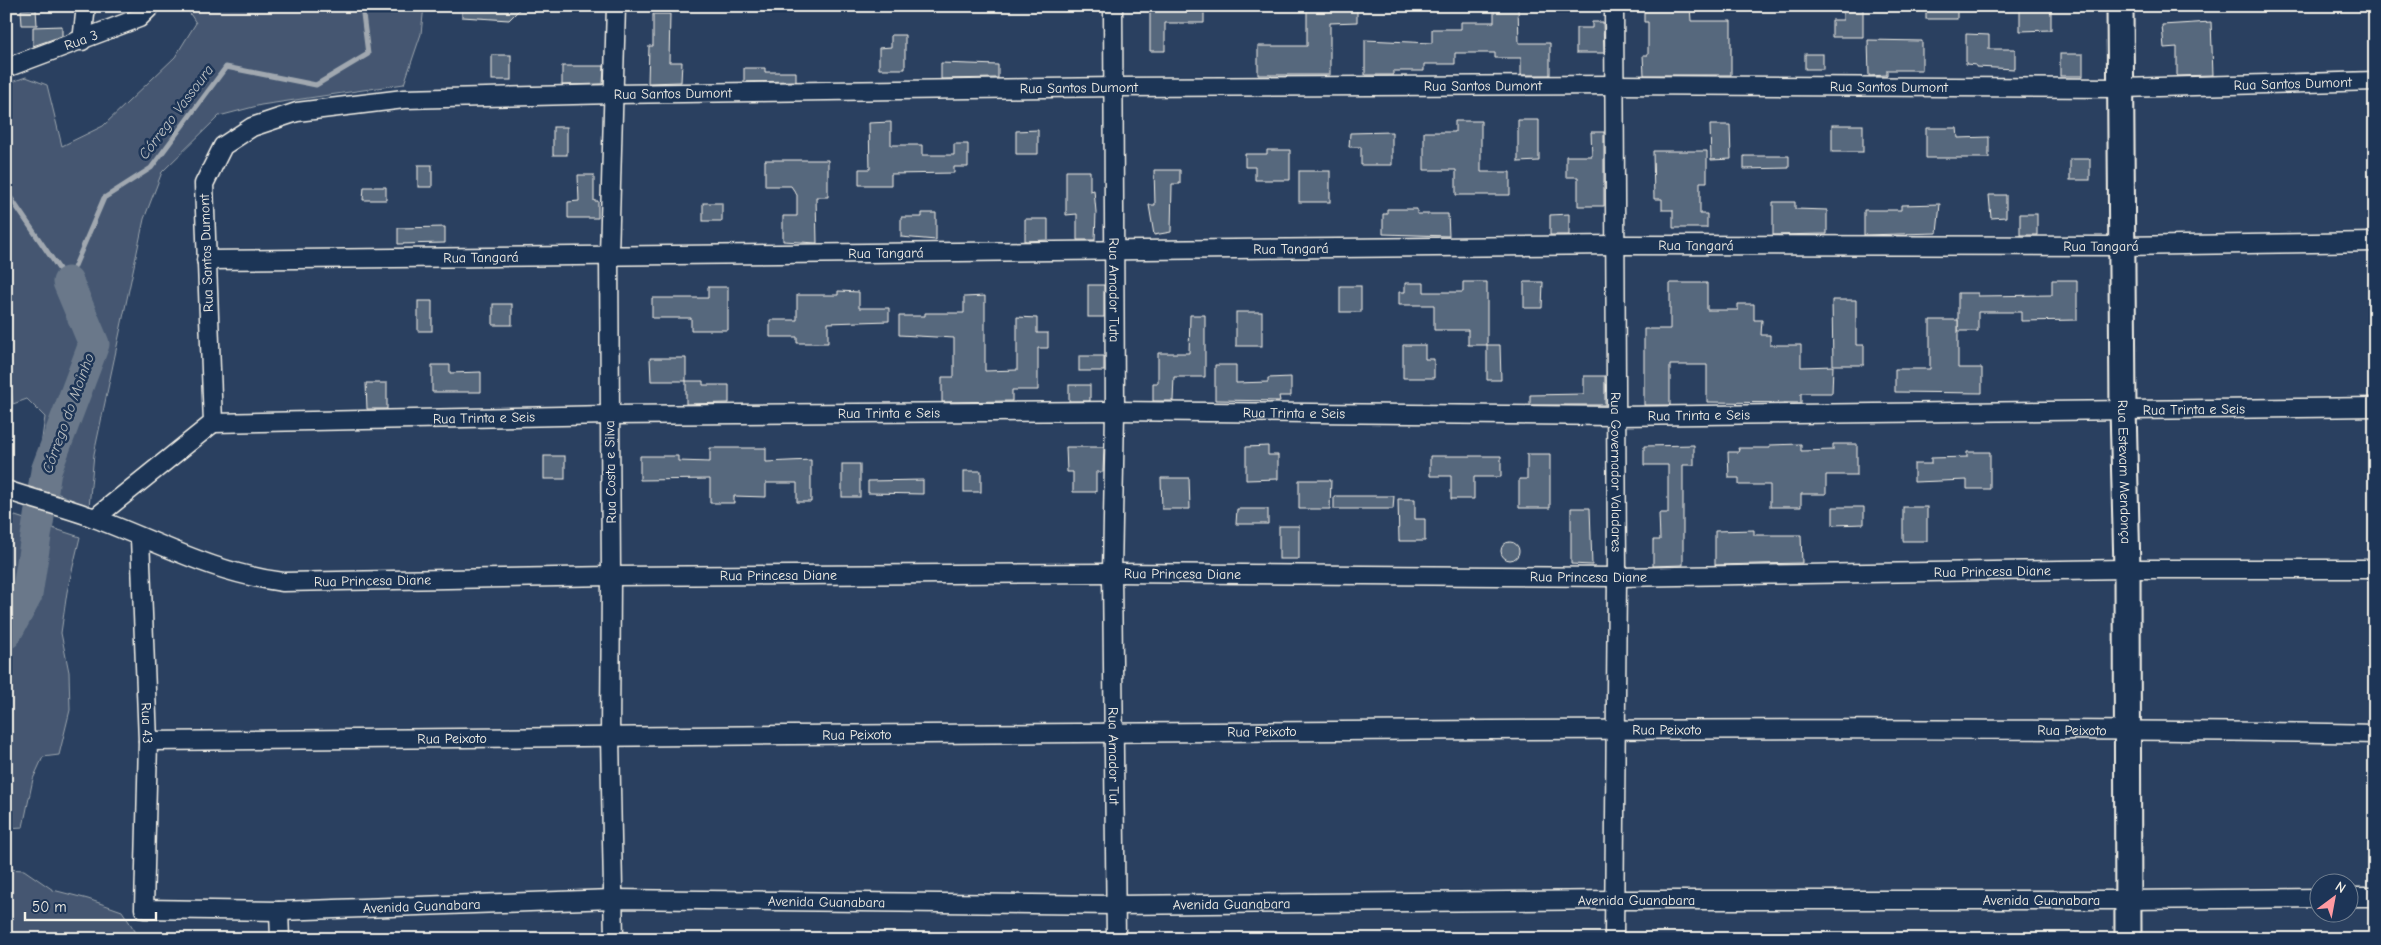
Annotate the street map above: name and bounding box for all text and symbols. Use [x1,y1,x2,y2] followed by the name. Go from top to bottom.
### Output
[62,26,100,54] street label: Rua 3
[135,61,218,163] water label: Córrego Vassoura
[2233,74,2353,94] street label: Rua Santos Dumont
[1424,77,1543,95] street label: Rua Santos Dumont
[1830,78,1949,96] street label: Rua Santos Dumont
[1020,79,1139,97] street label: Rua Santos Dumont
[614,84,733,103] street label: Rua Santos Dumont
[196,193,217,312] street label: Rua Santos Dumont
[1658,237,1734,254] street label: Rua Tangará
[1105,238,1123,342] street label: Rua Amador Tuta
[2063,238,2139,255] street label: Rua Tangará
[1253,240,1329,258] street label: Rua Tangará
[848,244,924,262] street label: Rua Tangará
[443,249,519,266] street label: Rua Tangará
[38,351,98,475] water label: Córrego do Moinho
[1607,392,1625,552] street label: Rua Governador Valadares
[2114,400,2134,544] street label: Rua Estevam Mendonça
[2143,401,2245,419] street label: Rua Trinta e Seis
[838,404,940,422] street label: Rua Trinta e Seis
[1243,404,1345,422] street label: Rua Trinta e Seis
[1648,406,1750,425] street label: Rua Trinta e Seis
[433,408,535,428] street label: Rua Trinta e Seis
[601,420,620,524] street label: Rua Costa e Silva
[1934,562,2051,581] street label: Rua Princesa Diane
[1124,565,1241,583] street label: Rua Princesa Diane
[720,567,837,584] street label: Rua Princesa Diane
[1530,568,1647,586] street label: Rua Princesa Diane
[314,571,431,590] street label: Rua Princesa Diane
[137,702,156,744] street label: Rua 43
[1104,707,1123,806] street label: Rua Amador Tut
[1632,721,1702,739] street label: Rua Peixoto
[2037,722,2107,739] street label: Rua Peixoto
[1227,723,1297,740] street label: Rua Peixoto
[822,726,892,744] street label: Rua Peixoto
[417,730,487,748] street label: Rua Peixoto
[2308,872,2358,922] north arrow
[2332,878,2349,897] text: N
[25,890,156,922] scale bar
[1578,892,1695,909] street label: Avenida Guanabara
[1983,892,2100,909] street label: Avenida Guanabara
[768,893,885,911] street label: Avenida Guanabara
[1173,895,1290,913] street label: Avenida Guanabara
[363,896,481,917] street label: Avenida Guanabara
[32,898,67,916] text: 50 m

